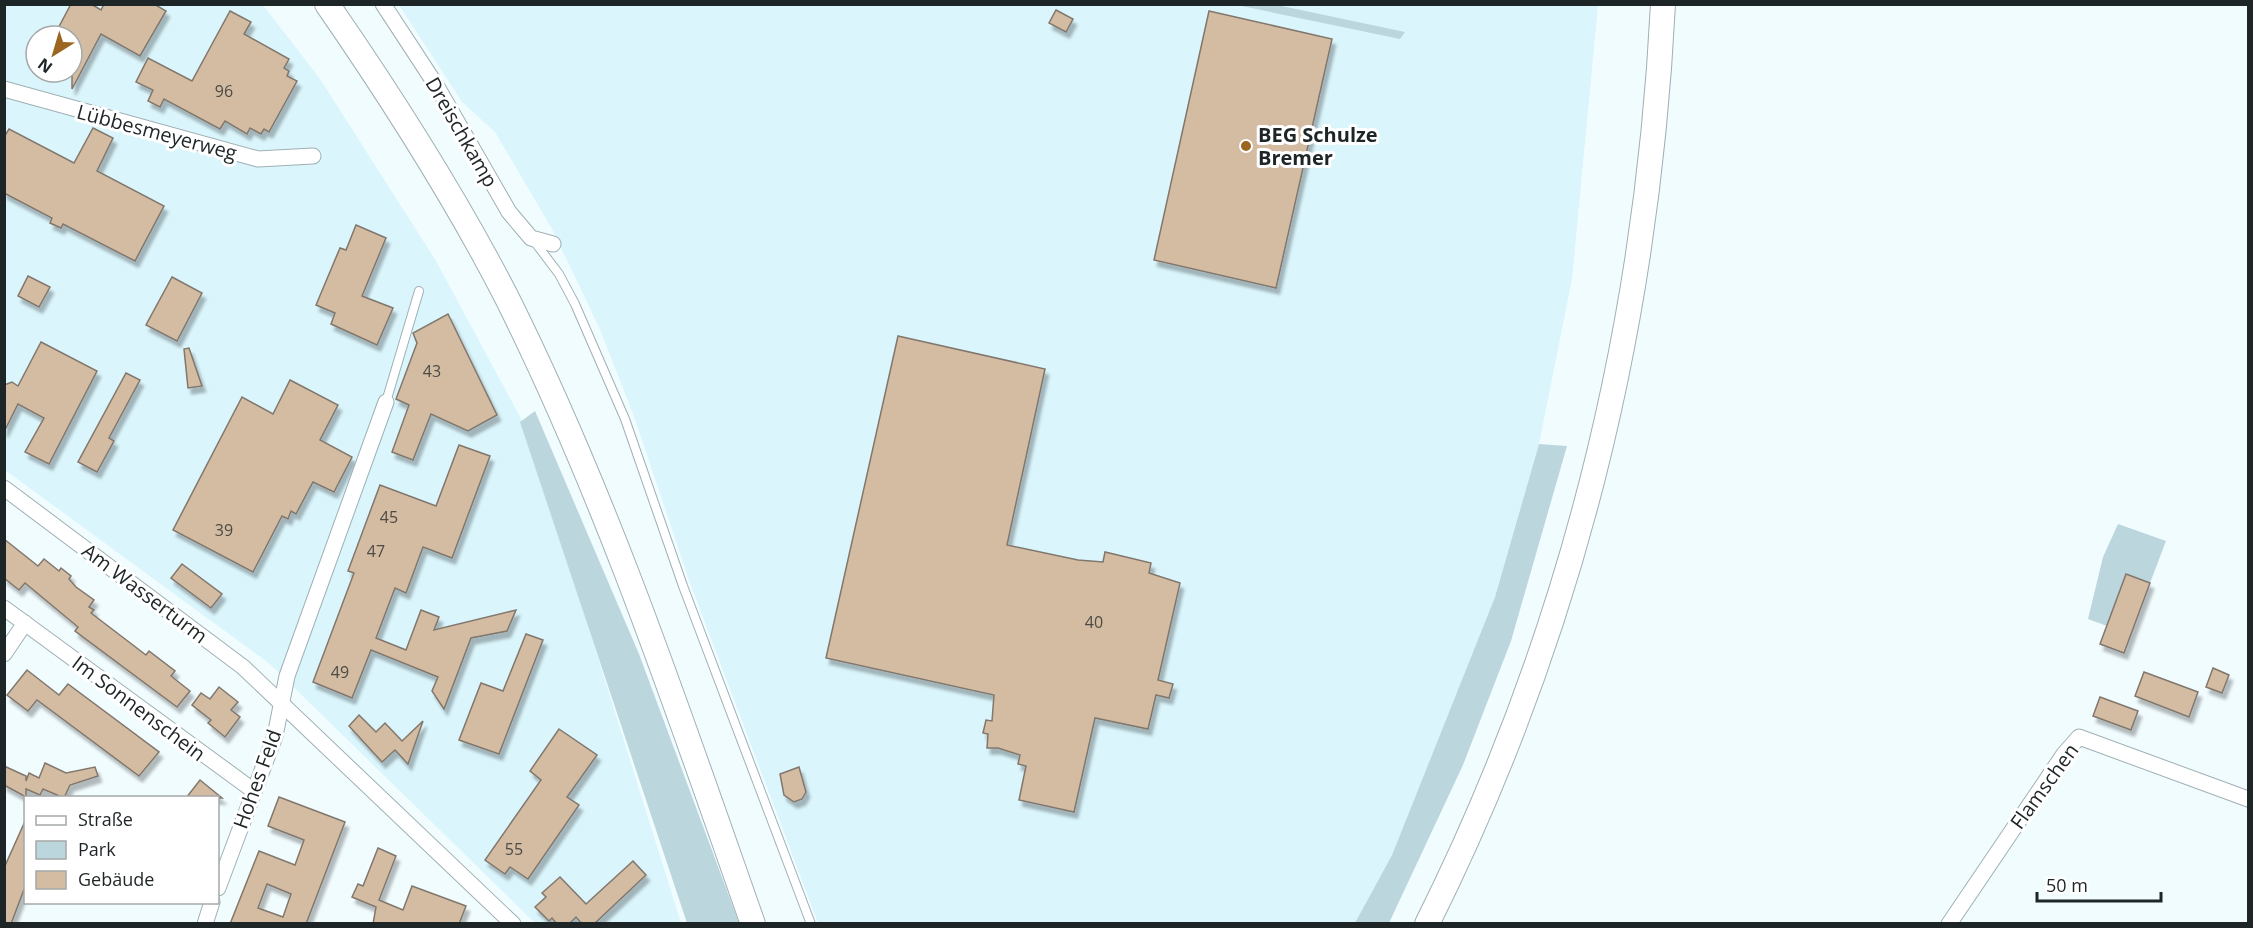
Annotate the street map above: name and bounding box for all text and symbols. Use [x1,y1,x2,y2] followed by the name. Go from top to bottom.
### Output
[24,24,84,84] north arrow
[33,53,57,79] text: N
[420,72,504,192] street label: Dreischkamp
[215,80,233,102] house number: 96
[74,98,240,166] street label: Lübbesmeyerweg
[1258,121,1378,171] place label: BEG Schulze Bremer
[1239,139,1253,153] marker: BEG Schulze Bremer
[423,360,441,382] house number: 43
[380,506,398,528] house number: 45
[215,519,233,541] house number: 39
[77,537,213,649] street label: Am Wasserturm
[367,540,385,562] house number: 47
[1085,611,1103,633] house number: 40
[67,649,211,767] street label: Im Sonnenschein
[331,661,349,683] house number: 49
[227,726,287,832] street label: Hohes Feld
[2004,738,2084,834] street label: Flamschen
[24,796,219,904] legend
[78,807,133,831] text: Straße
[78,837,116,861] text: Park
[505,838,523,860] house number: 55
[2037,865,2162,903] scale bar
[78,867,154,891] text: Gebäude
[2046,873,2088,897] text: 50 m

